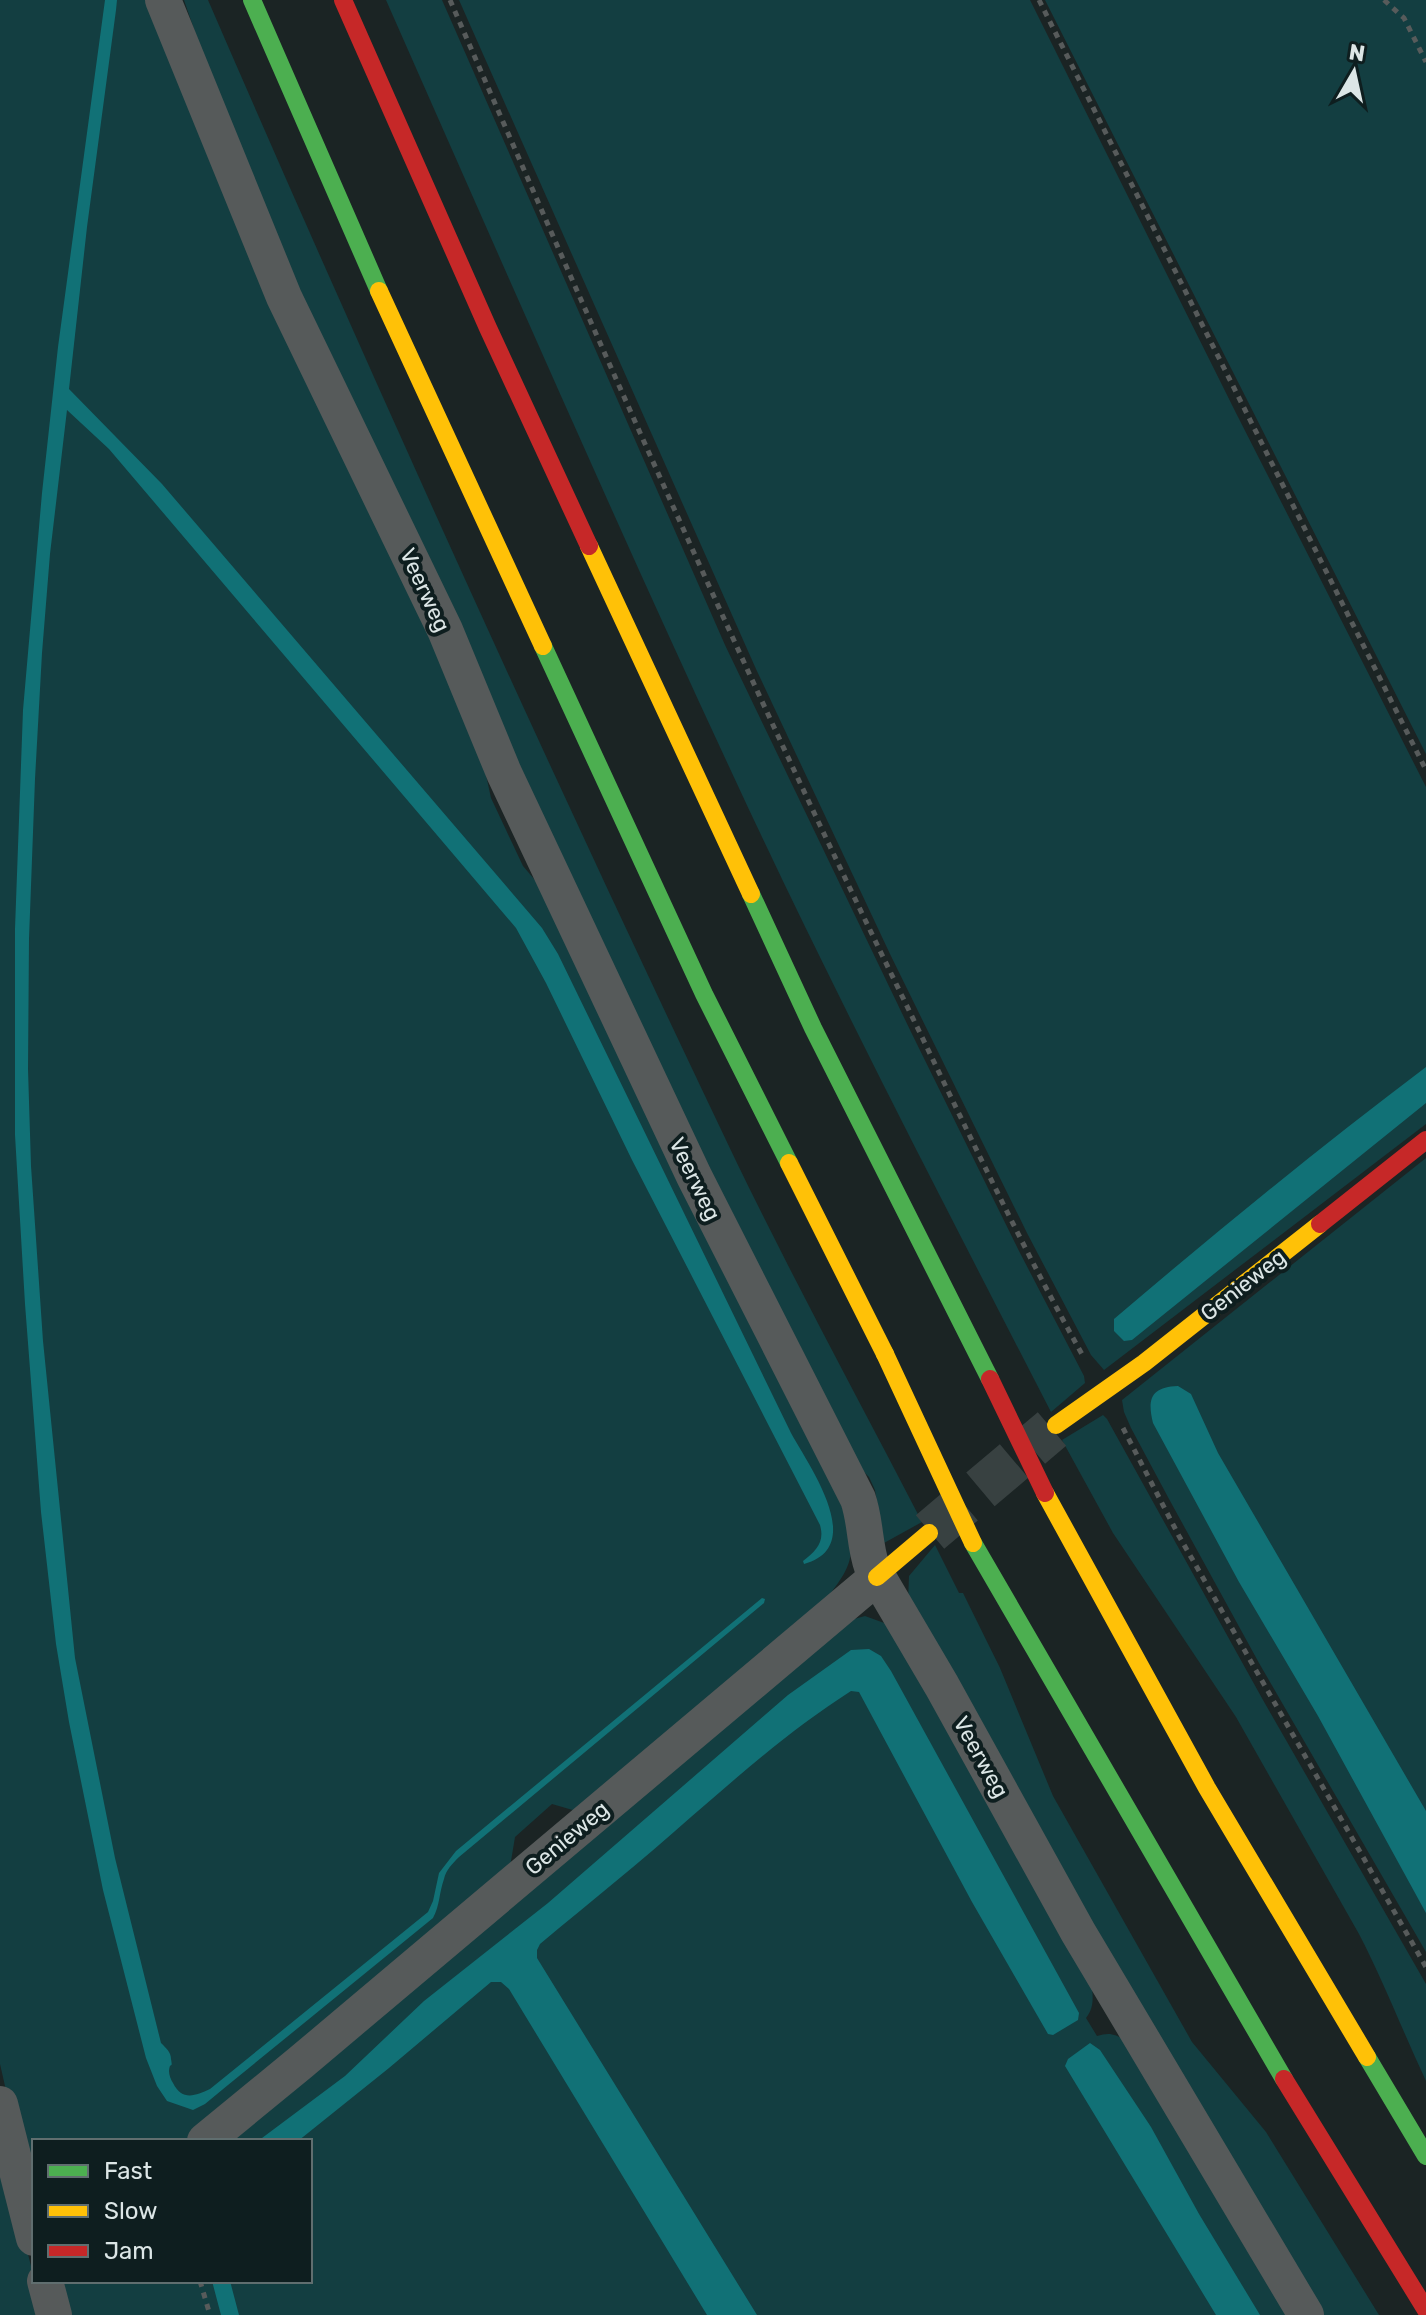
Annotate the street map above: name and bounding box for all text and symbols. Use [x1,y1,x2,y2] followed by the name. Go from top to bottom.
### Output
[1314,32,1394,112] north arrow
[1347,38,1367,67] text: N
[394,544,456,636] street label: Veerweg
[663,1133,727,1225] street label: Veerweg
[1195,1243,1291,1327] street label: Genieweg
[948,1712,1014,1802] street label: Veerweg
[520,1795,614,1881] street label: Genieweg
[32,2139,312,2283] legend
[104,2157,152,2185] text: Fast
[104,2197,157,2225] text: Slow
[104,2237,154,2265] text: Jam

